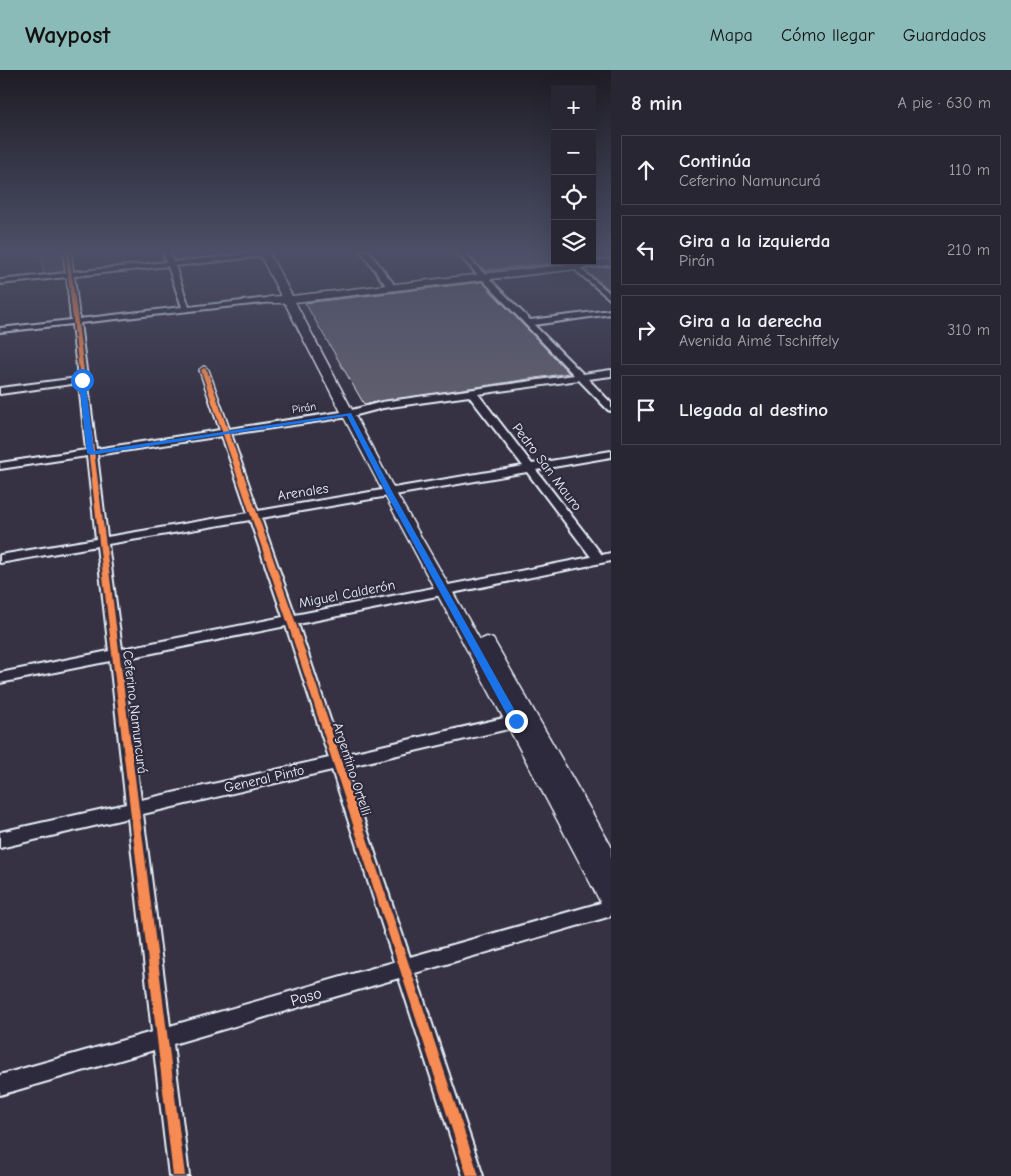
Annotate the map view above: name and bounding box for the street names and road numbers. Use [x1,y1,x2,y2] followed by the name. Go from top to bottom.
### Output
[291,400,317,416] street label: Pirán
[509,420,585,514] street label: Pedro San Mauro
[276,480,330,504] street label: Arenales
[297,576,397,612] street label: Miguel Calderón
[119,649,151,775] street label: Ceferino Namuncurá
[329,720,375,818] street label: Argentino Ortelli
[222,762,306,796] street label: General Pinto
[288,984,324,1010] street label: Paso

